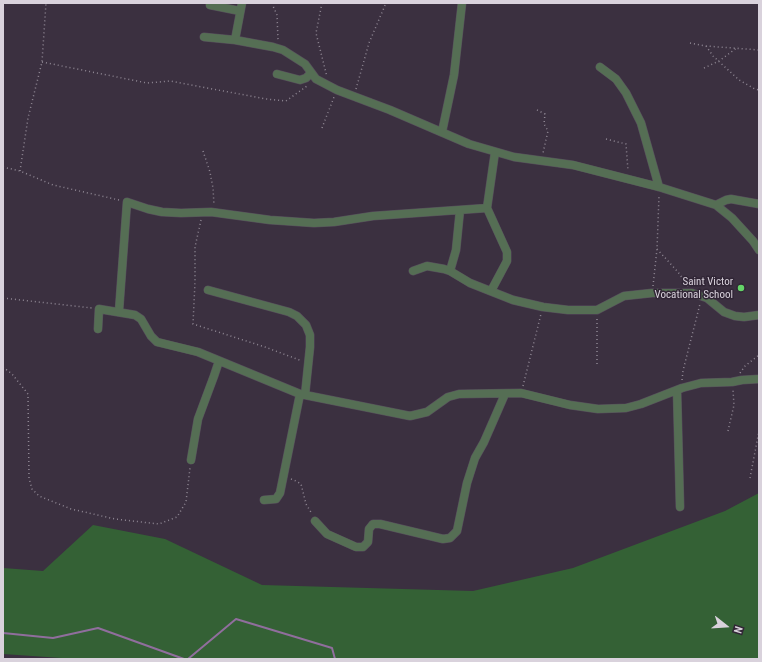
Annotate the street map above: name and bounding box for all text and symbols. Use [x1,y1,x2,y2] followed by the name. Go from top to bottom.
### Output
[655,275,733,301] place label: Saint Victor Vocational School
[736,283,746,293] marker: Saint Victor Vocational School
[706,606,746,646] north arrow
[731,625,745,635] text: N

